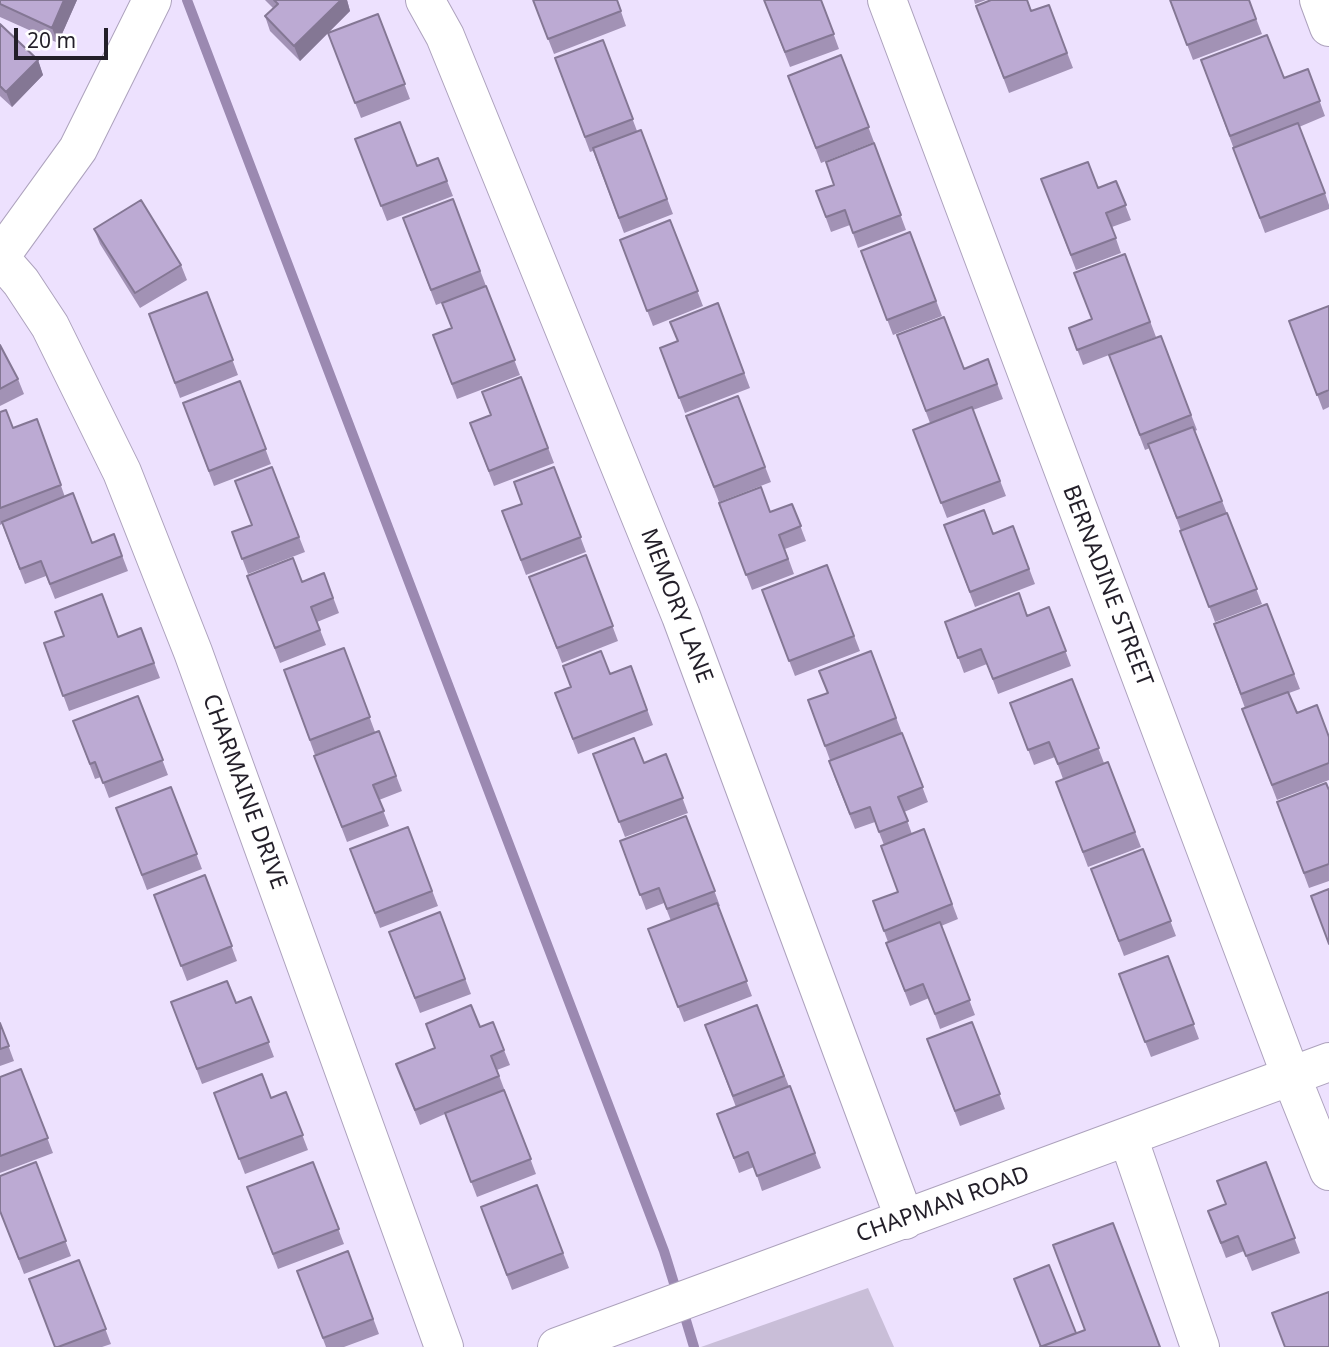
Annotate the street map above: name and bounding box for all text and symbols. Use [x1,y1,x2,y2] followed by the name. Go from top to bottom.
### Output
[18,14,112,58] scale bar
[27,26,76,54] text: 20 m
[1056,482,1158,690] street label: BERNADINE STREET
[634,525,718,687] street label: MEMORY LANE
[196,691,292,893] street label: CHARMAINE DRIVE
[853,1161,1033,1249] street label: CHAPMAN ROAD

